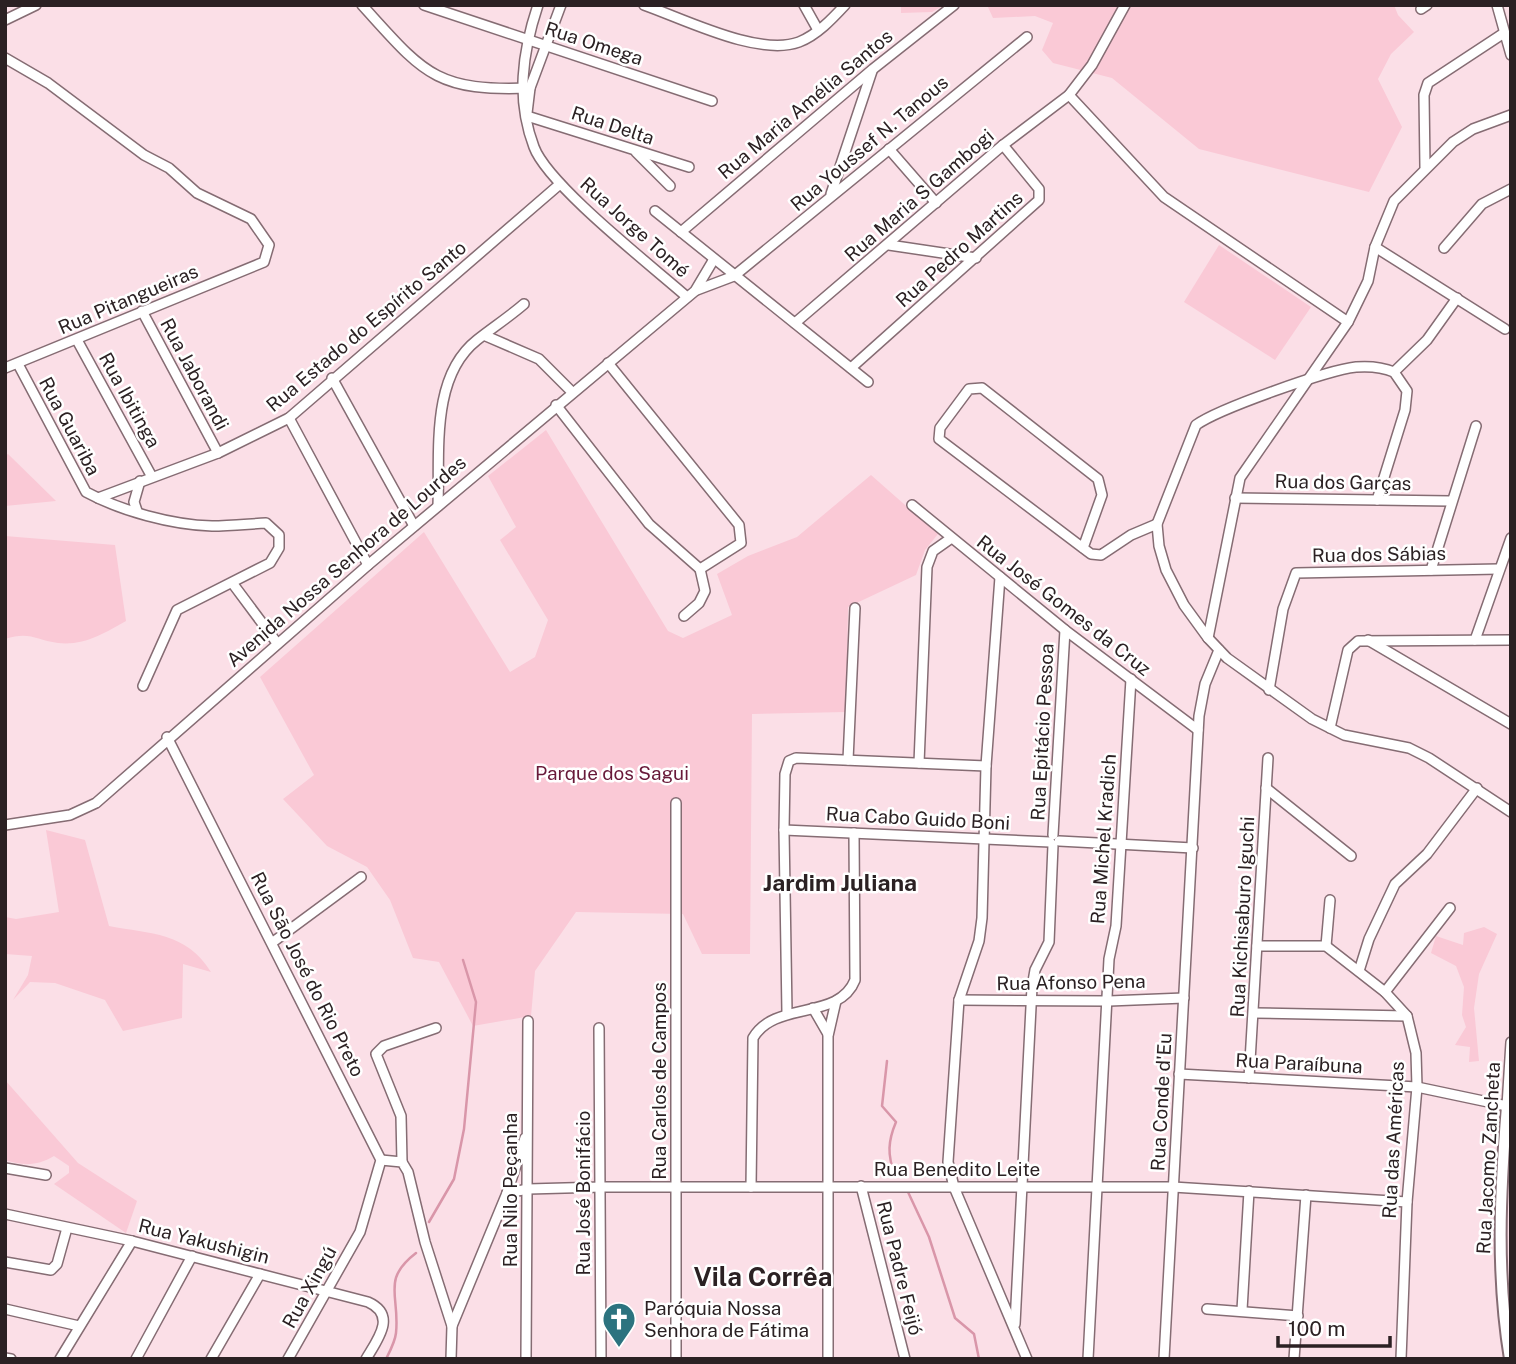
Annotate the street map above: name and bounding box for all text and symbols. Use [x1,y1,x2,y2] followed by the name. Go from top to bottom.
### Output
[542,17,646,69] street label: Rua Omega
[713,25,897,183] street label: Rua Maria Amélia Santos
[786,71,952,215] street label: Rua Youssef N. Tanous
[569,101,657,149] street label: Rua Delta
[840,124,998,266] street label: Rua Maria S Gambogi
[576,172,694,282] street label: Rua Jorge Tomé
[891,186,1027,312] street label: Rua Pedro Martins
[262,236,470,416] street label: Rua Estado do Espírito Santo
[55,260,201,338] street label: Rua Pitangueiras
[156,314,234,434] street label: Rua Jaborandi
[95,349,165,451] street label: Rua Ibitinga
[35,373,105,479] street label: Rua Guariba
[222,451,470,671] street label: Avenida Nossa Senhora de Lourdes
[1274,470,1412,494] street label: Rua dos Garças
[973,530,1155,680] street label: Rua José Gomes da Cruz
[1312,542,1446,566] street label: Rua dos Sábias
[1026,643,1058,821] street label: Rua Epitácio Pessoa
[1086,753,1120,925] street label: Rua Michel Kradich
[535,762,689,784] park label: Parque dos Sagui
[825,802,1011,834] street label: Rua Cabo Guido Boni
[1226,816,1258,1018] street label: Rua Kichisaburo Iguchi
[247,868,369,1080] street label: Rua São José do Rio Preto
[763,869,917,896] district label: Jardim Juliana
[996,970,1146,994] street label: Rua Afonso Pena
[648,982,670,1180] street label: Rua Carlos de Campos
[1146,1032,1176,1172] street label: Rua Conde d'Eu
[1235,1049,1363,1077] street label: Rua Paraíbuna
[1378,1061,1408,1219] street label: Rua das Américas
[1472,1061,1504,1255] street label: Rua Jacomo Zancheta
[572,1111,594,1275] street label: Rua José Bonifácio
[499,1113,521,1267] street label: Rua Nilo Peçanha
[874,1158,1040,1180] street label: Rua Benedito Leite
[873,1199,927,1337] street label: Rua Padre Feijó
[136,1214,272,1268] street label: Rua Yakushigin
[277,1242,341,1332] street label: Rua Xingú
[693,1261,833,1292] district label: Vila Corrêa
[644,1297,809,1341] place label: Paróquia Nossa Senhora de Fátima
[600,1300,638,1349] church icon: Paróquia Nossa Senhora de Fátima
[1278,1304,1390,1348] scale bar
[1288,1316,1345,1341] text: 100 m

